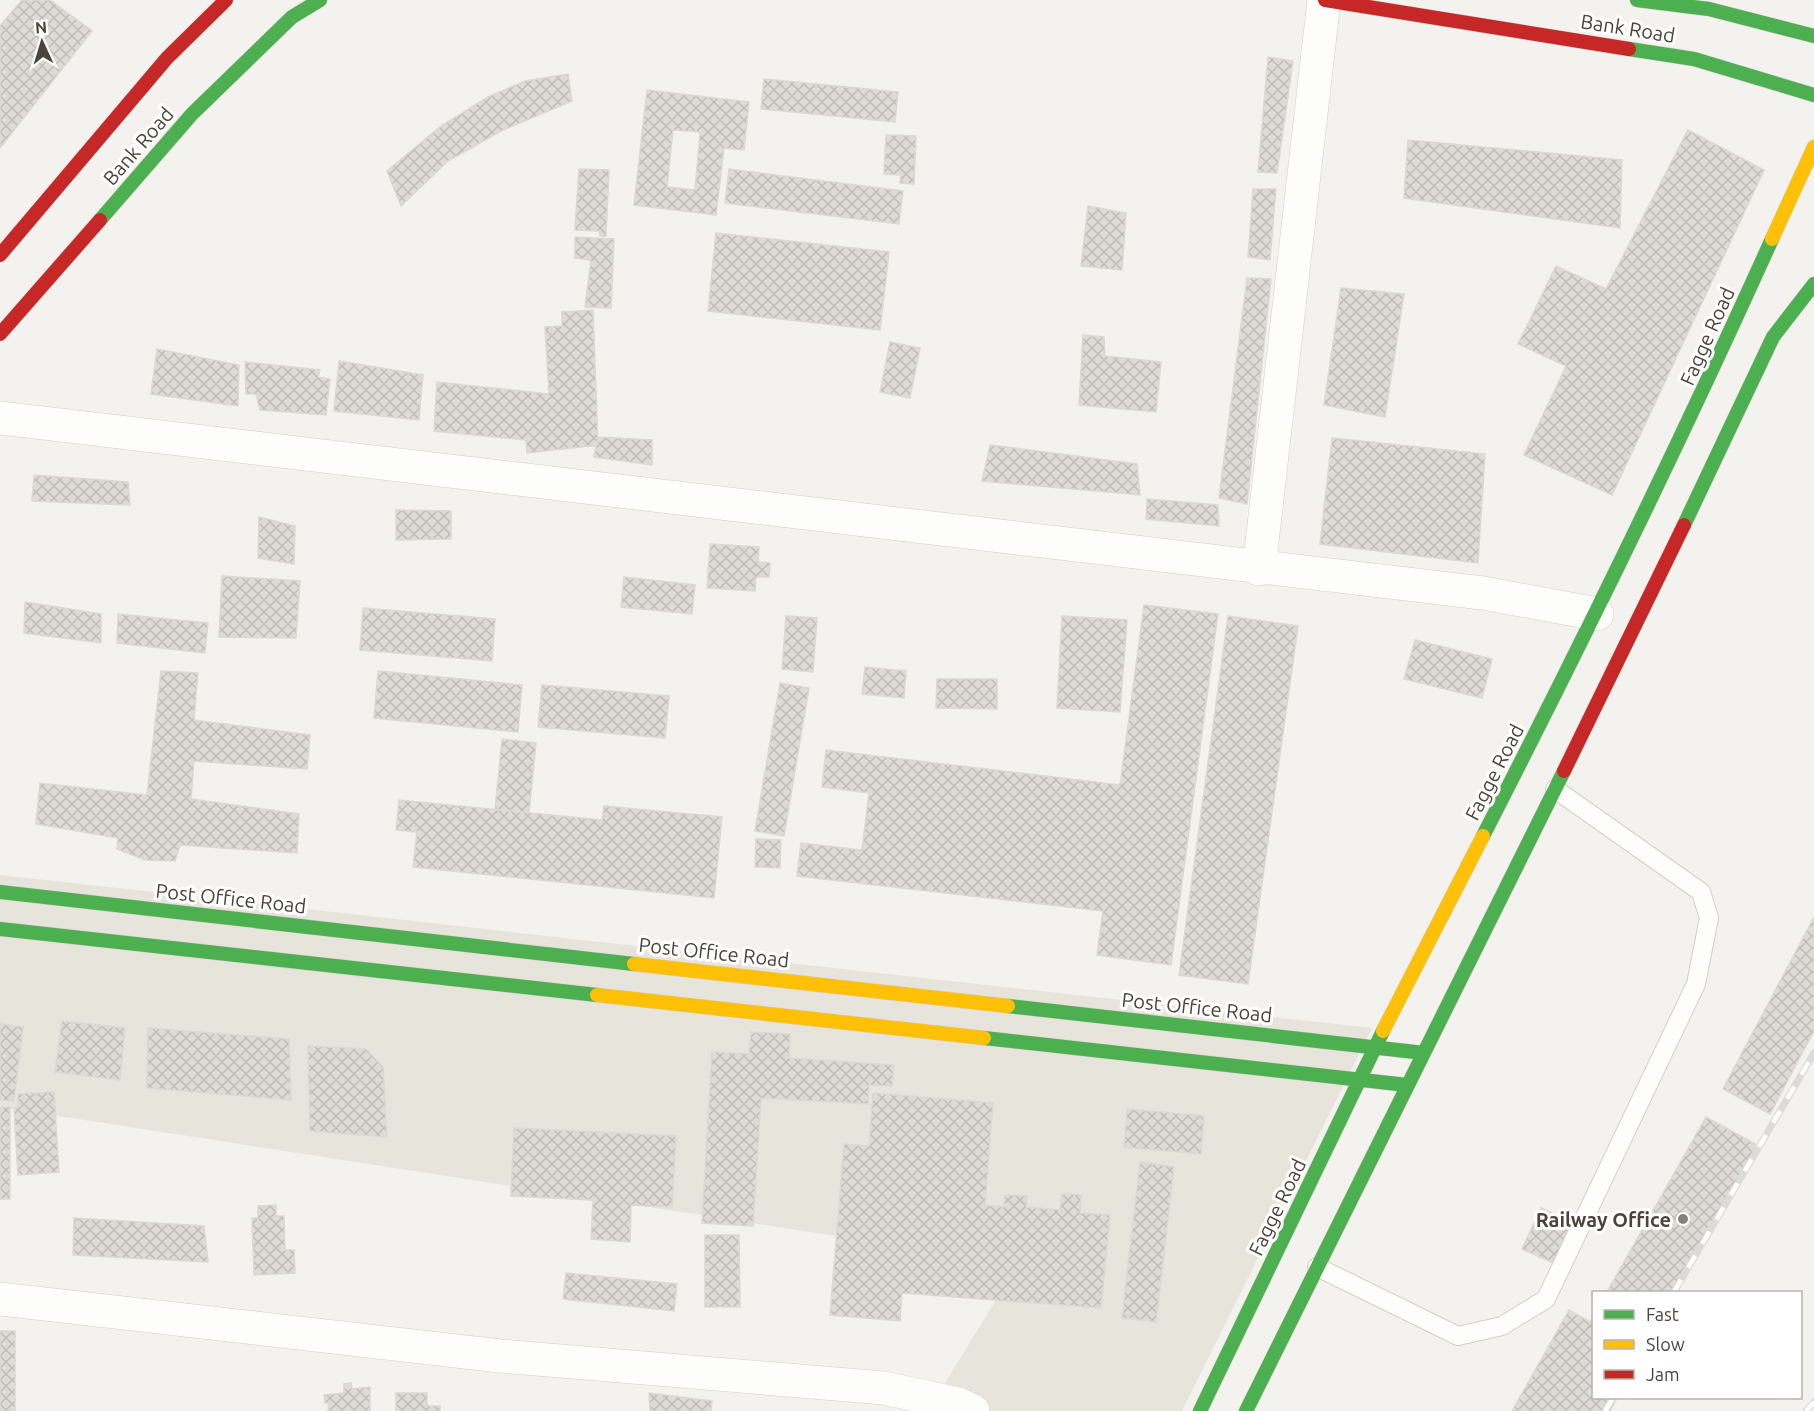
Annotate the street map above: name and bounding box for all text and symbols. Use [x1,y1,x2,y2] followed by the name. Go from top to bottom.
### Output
[1579,9,1677,47] street label: Bank Road
[12,12,72,72] north arrow
[34,18,48,36] text: N
[98,103,178,189] street label: Bank Road
[1675,283,1739,389] street label: Fagge Road
[1460,720,1528,824] street label: Fagge Road
[155,879,307,917] street label: Post Office Road
[638,933,790,971] street label: Post Office Road
[1121,988,1273,1026] street label: Post Office Road
[1244,1155,1310,1259] street label: Fagge Road
[1536,1208,1671,1231] place label: Railway Office
[1676,1212,1690,1226] marker: Railway Office
[1592,1291,1802,1399] legend
[1646,1304,1679,1324] text: Fast
[1646,1334,1685,1354] text: Slow
[1646,1364,1680,1384] text: Jam

